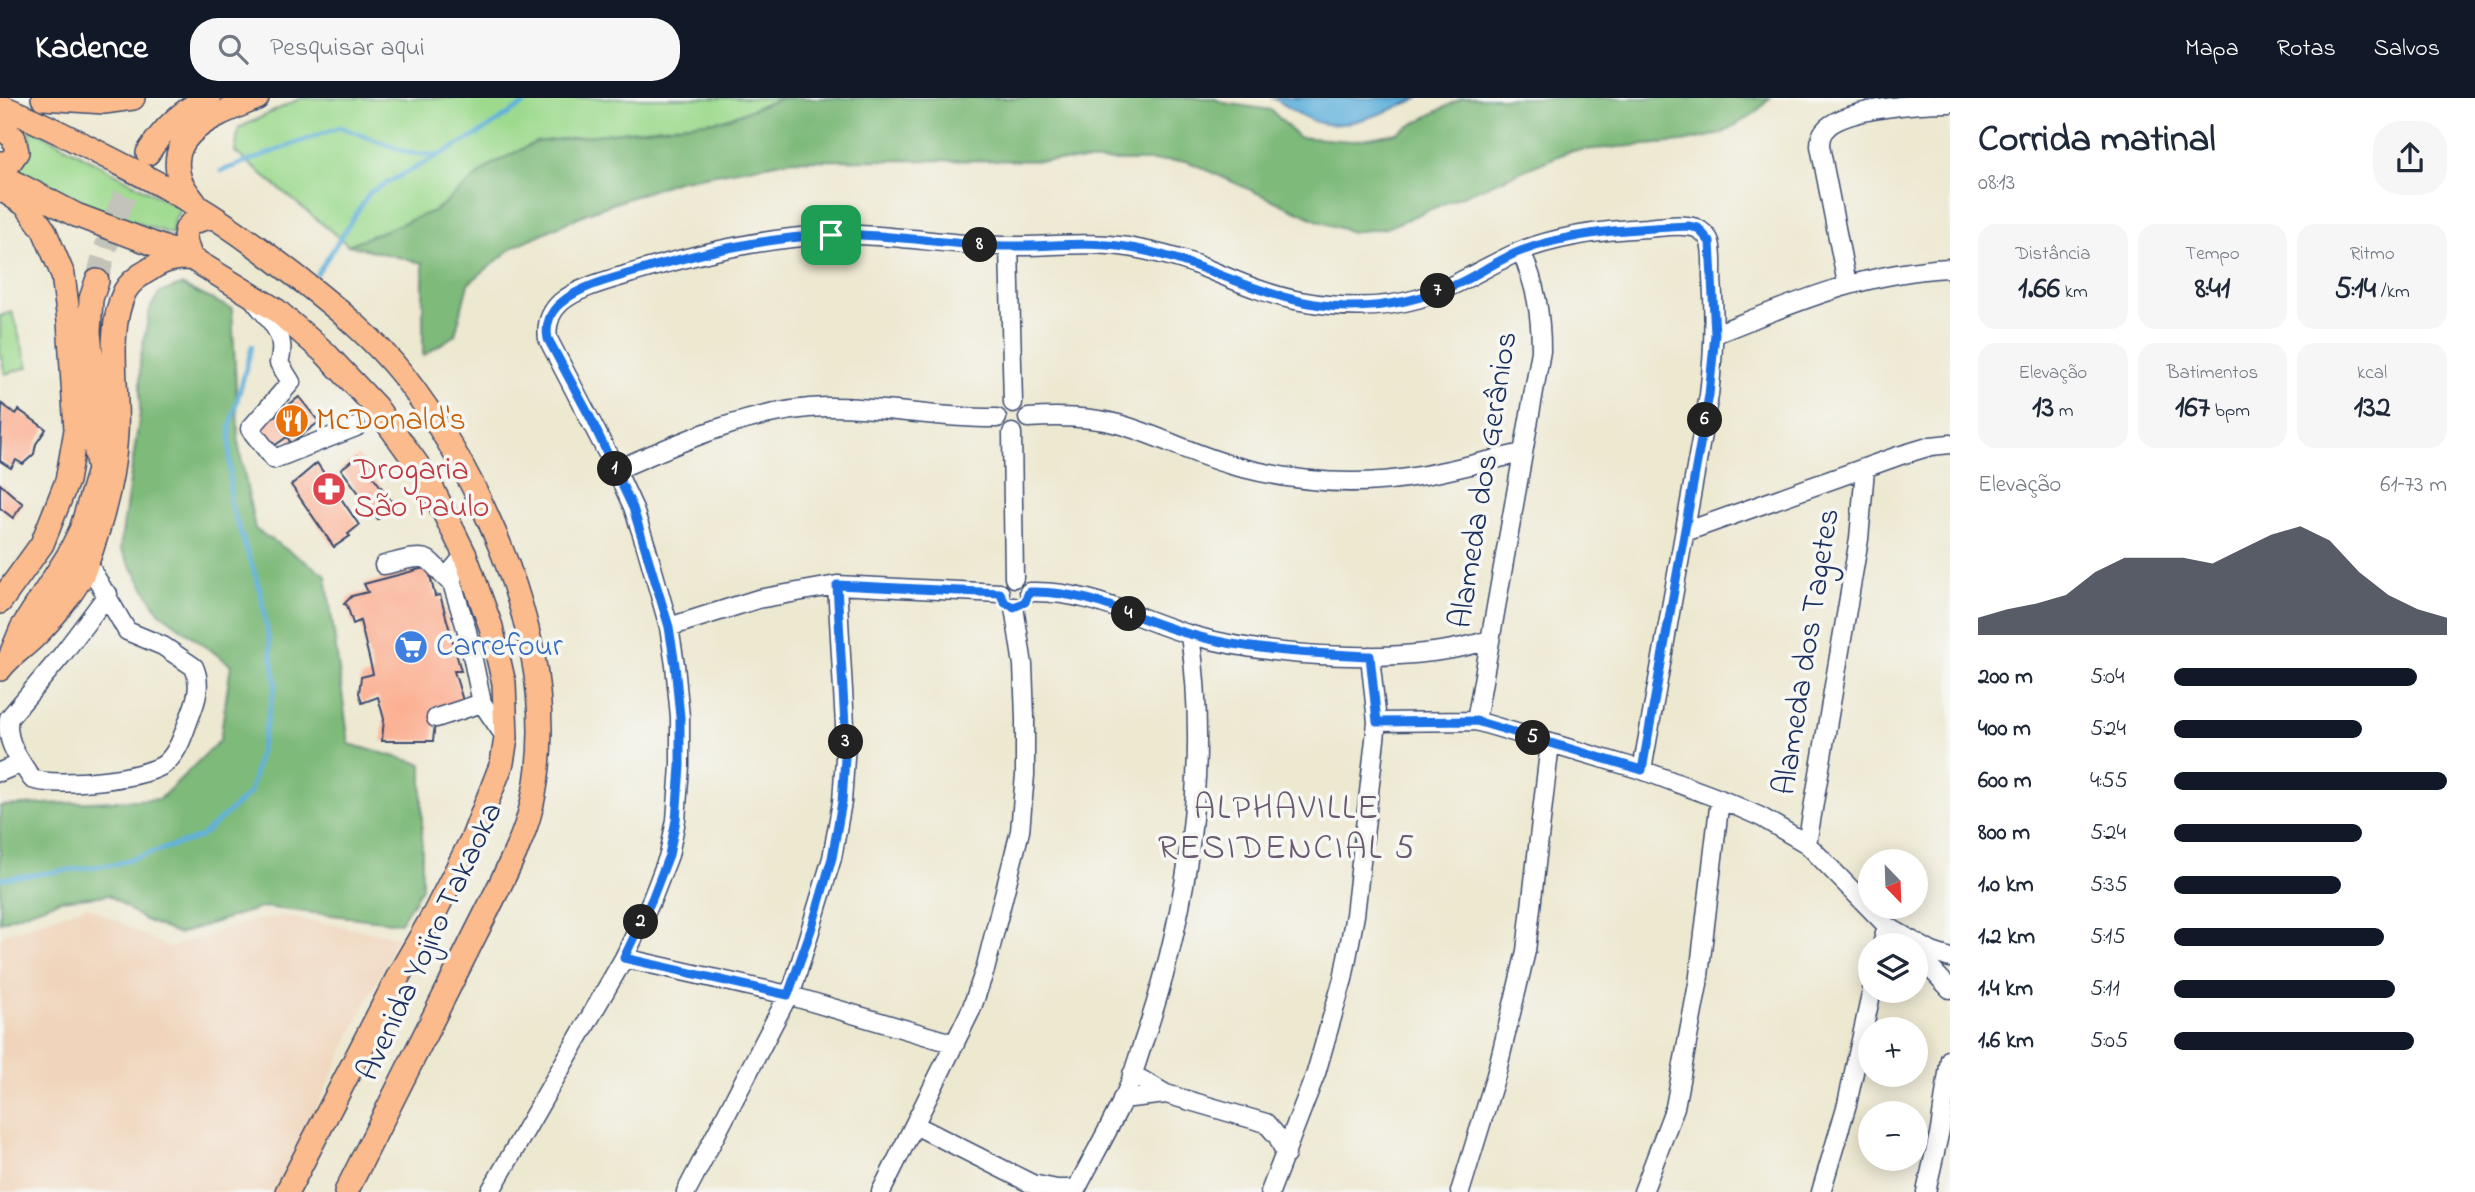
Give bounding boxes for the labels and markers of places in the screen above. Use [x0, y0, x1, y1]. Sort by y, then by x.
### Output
pin [801, 205, 861, 265]
pin: 8 [962, 228, 998, 262]
pin: 7 [1420, 274, 1456, 308]
place label: McDonald's [316, 398, 466, 445]
restaurant icon: McDonald's [273, 402, 311, 440]
pin: 6 [1688, 402, 1722, 438]
place label: Drogaria São Paulo [353, 448, 490, 532]
pin: 1 [598, 452, 632, 486]
pharmacy icon: Drogaria São Paulo [310, 470, 348, 508]
pin: 4 [1112, 596, 1146, 632]
place label: Carrefour [436, 624, 563, 671]
supermarket icon: Carrefour [392, 628, 430, 666]
pin: 5 [1516, 720, 1550, 756]
pin: 3 [828, 724, 864, 760]
pin: 2 [624, 904, 658, 940]

